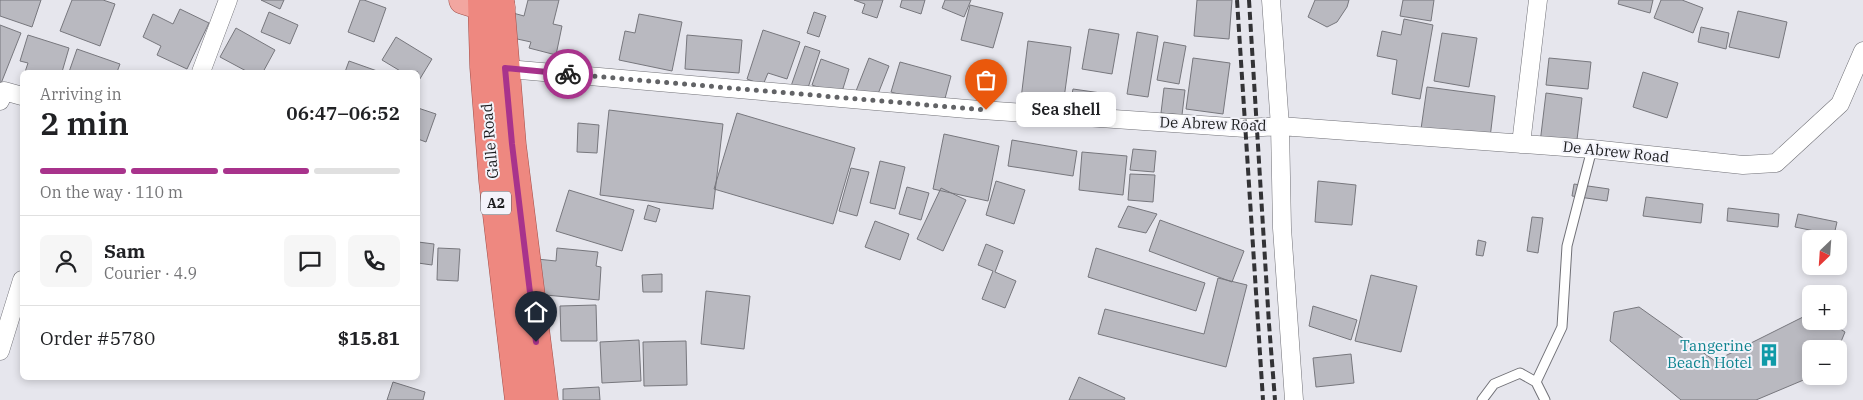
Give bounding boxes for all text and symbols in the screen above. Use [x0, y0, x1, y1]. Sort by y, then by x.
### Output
courier [543, 49, 593, 99]
pin [965, 59, 1007, 110]
icon: bike [554, 60, 582, 88]
icon: bag [972, 66, 1000, 94]
text: Arriving in [40, 84, 122, 104]
callout: Sea shell [1016, 92, 1116, 128]
text: Sea shell [1032, 99, 1100, 119]
text: 06:47–06:52 [286, 101, 400, 125]
text: 2 min [40, 102, 129, 144]
street label: Galle Road [477, 103, 502, 179]
street label: De Abrew Road [1159, 112, 1267, 135]
street label: De Abrew Road [1562, 136, 1670, 167]
text: On the way · 110 m [40, 182, 183, 202]
road number: A2 [481, 192, 511, 214]
north arrow [1802, 230, 1848, 275]
map controls [1802, 230, 1847, 385]
button: person [40, 235, 92, 287]
button: chat [284, 235, 336, 287]
button: phone [348, 235, 400, 287]
text: Sam [104, 239, 145, 263]
text: Courier · 4.9 [104, 263, 197, 283]
button: + [1802, 285, 1847, 330]
pin [515, 291, 557, 342]
icon: home [522, 298, 550, 326]
text: Order #5780 [40, 326, 155, 350]
text: $15.81 [338, 326, 400, 350]
place label: Tangerine Beach Hotel [1667, 336, 1752, 372]
button: − [1802, 340, 1847, 385]
building icon: Tangerine Beach Hotel [1756, 342, 1782, 368]

